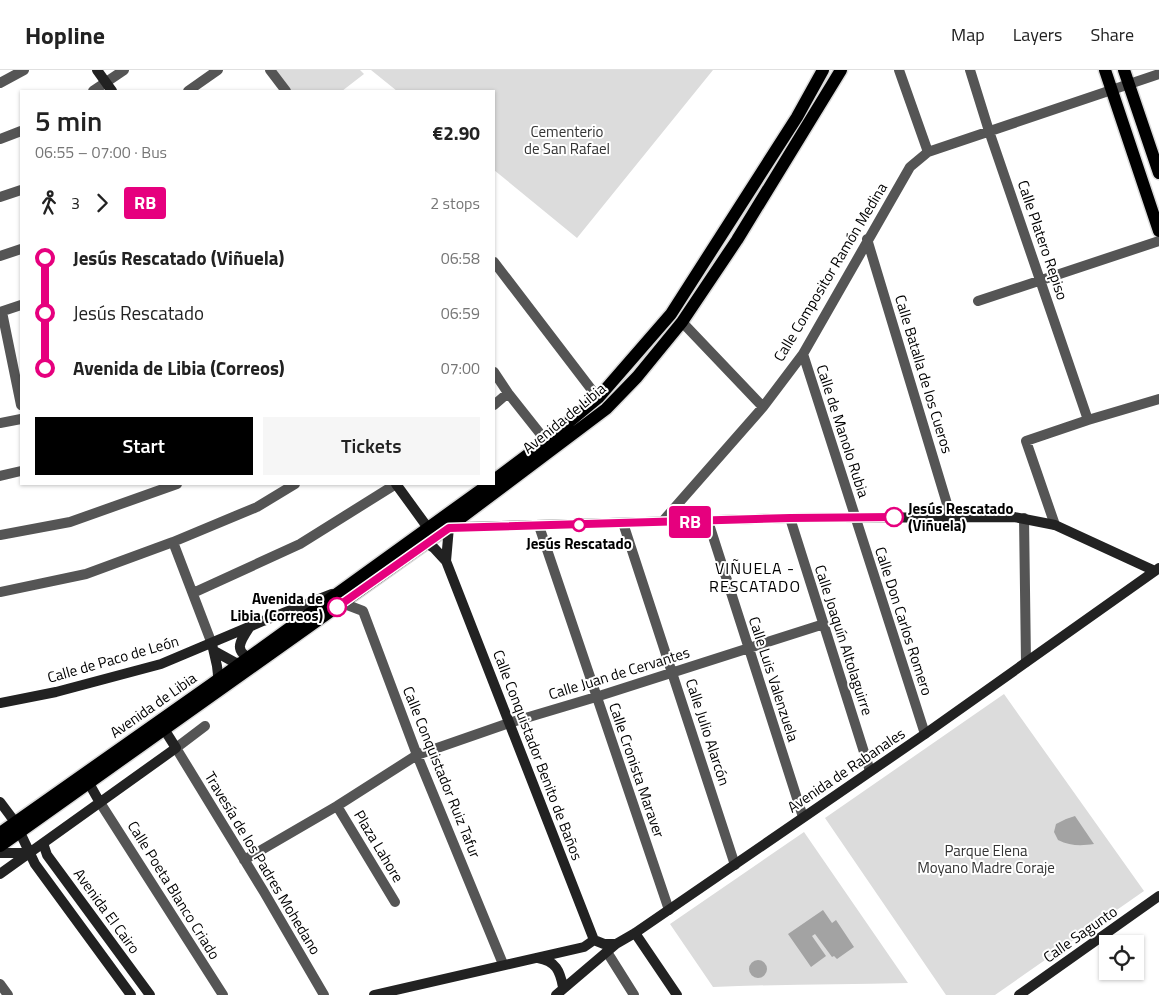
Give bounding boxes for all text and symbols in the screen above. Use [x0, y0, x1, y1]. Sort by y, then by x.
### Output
text: Hopline [25, 17, 105, 53]
text: Map [951, 21, 985, 48]
text: Layers [1013, 21, 1062, 48]
text: Share [1090, 21, 1134, 48]
text: 5 min [35, 99, 102, 142]
text: €2.90 [433, 118, 480, 147]
park label: Cementerio de San Rafael [524, 120, 610, 160]
text: 06:55 – 07:00 · Bus [35, 140, 167, 164]
street label: Calle Platero Repiso [1012, 177, 1074, 303]
street label: Calle Compositor Ramón Medina [767, 178, 893, 366]
icon: walk [35, 189, 63, 217]
icon: forward [88, 189, 116, 217]
text: RB [134, 189, 156, 216]
text: 3 [71, 191, 80, 215]
text: 2 stops [430, 191, 480, 215]
text: Jesús Rescatado (Viñuela) [73, 243, 284, 272]
text: 06:58 [441, 246, 480, 270]
street label: Calle Batalla de los Cueros [889, 292, 959, 456]
text: Jesús Rescatado [73, 298, 204, 327]
text: 06:59 [441, 301, 480, 325]
text: Avenida de Libia (Correos) [73, 353, 285, 382]
text: 07:00 [441, 356, 480, 380]
street label: Calle de Manolo Rubia [811, 361, 876, 501]
street label: Avenida de Libia [517, 377, 611, 459]
button: Start [35, 417, 253, 475]
button: Tickets [263, 417, 480, 475]
place label: Jesús Rescatado (Viñuela) [908, 497, 1013, 537]
line badge: RB [668, 506, 712, 538]
marker: Jesús Rescatado (Viñuela) [884, 507, 904, 527]
text: RB [679, 508, 701, 535]
marker: Jesús Rescatado [572, 518, 586, 532]
place label: Jesús Rescatado [526, 532, 632, 555]
street label: Calle Don Carlos Romero [869, 544, 939, 698]
district label: VIÑUELA - RESCATADO [709, 556, 801, 598]
street label: Calle Joaquín Altolaguirre [809, 562, 879, 718]
place label: Avenida de Libia (Correos) [230, 587, 323, 627]
marker: Avenida de Libia (Correos) [327, 597, 347, 617]
street label: Calle Luis Valenzuela [743, 613, 805, 745]
street label: Calle de Paco de León [45, 629, 181, 689]
street label: Calle Juan de Cervantes [546, 641, 693, 705]
street label: Calle Conquistador Benito de Baños [487, 646, 589, 864]
street label: Avenida de Libia [105, 666, 202, 743]
street label: Calle Julio Alarcón [680, 676, 736, 788]
street label: Calle Conquistador Ruiz Tafur [397, 683, 487, 861]
street label: Calle Cronista Maraver [603, 699, 671, 841]
street label: Avenida de Rabanales [782, 722, 910, 818]
street label: Travesía de los Padres Mohedano [199, 767, 327, 959]
street label: Plaza Lahore [348, 805, 410, 887]
street label: Calle Poeta Blanco Criado [122, 816, 226, 964]
park label: Parque Elena Moyano Madre Coraje [917, 839, 1055, 879]
street label: Avenida El Cairo [68, 864, 146, 958]
street label: Calle Sagunto [1038, 900, 1122, 968]
map controls [1099, 935, 1144, 980]
button: locate [1099, 935, 1144, 980]

